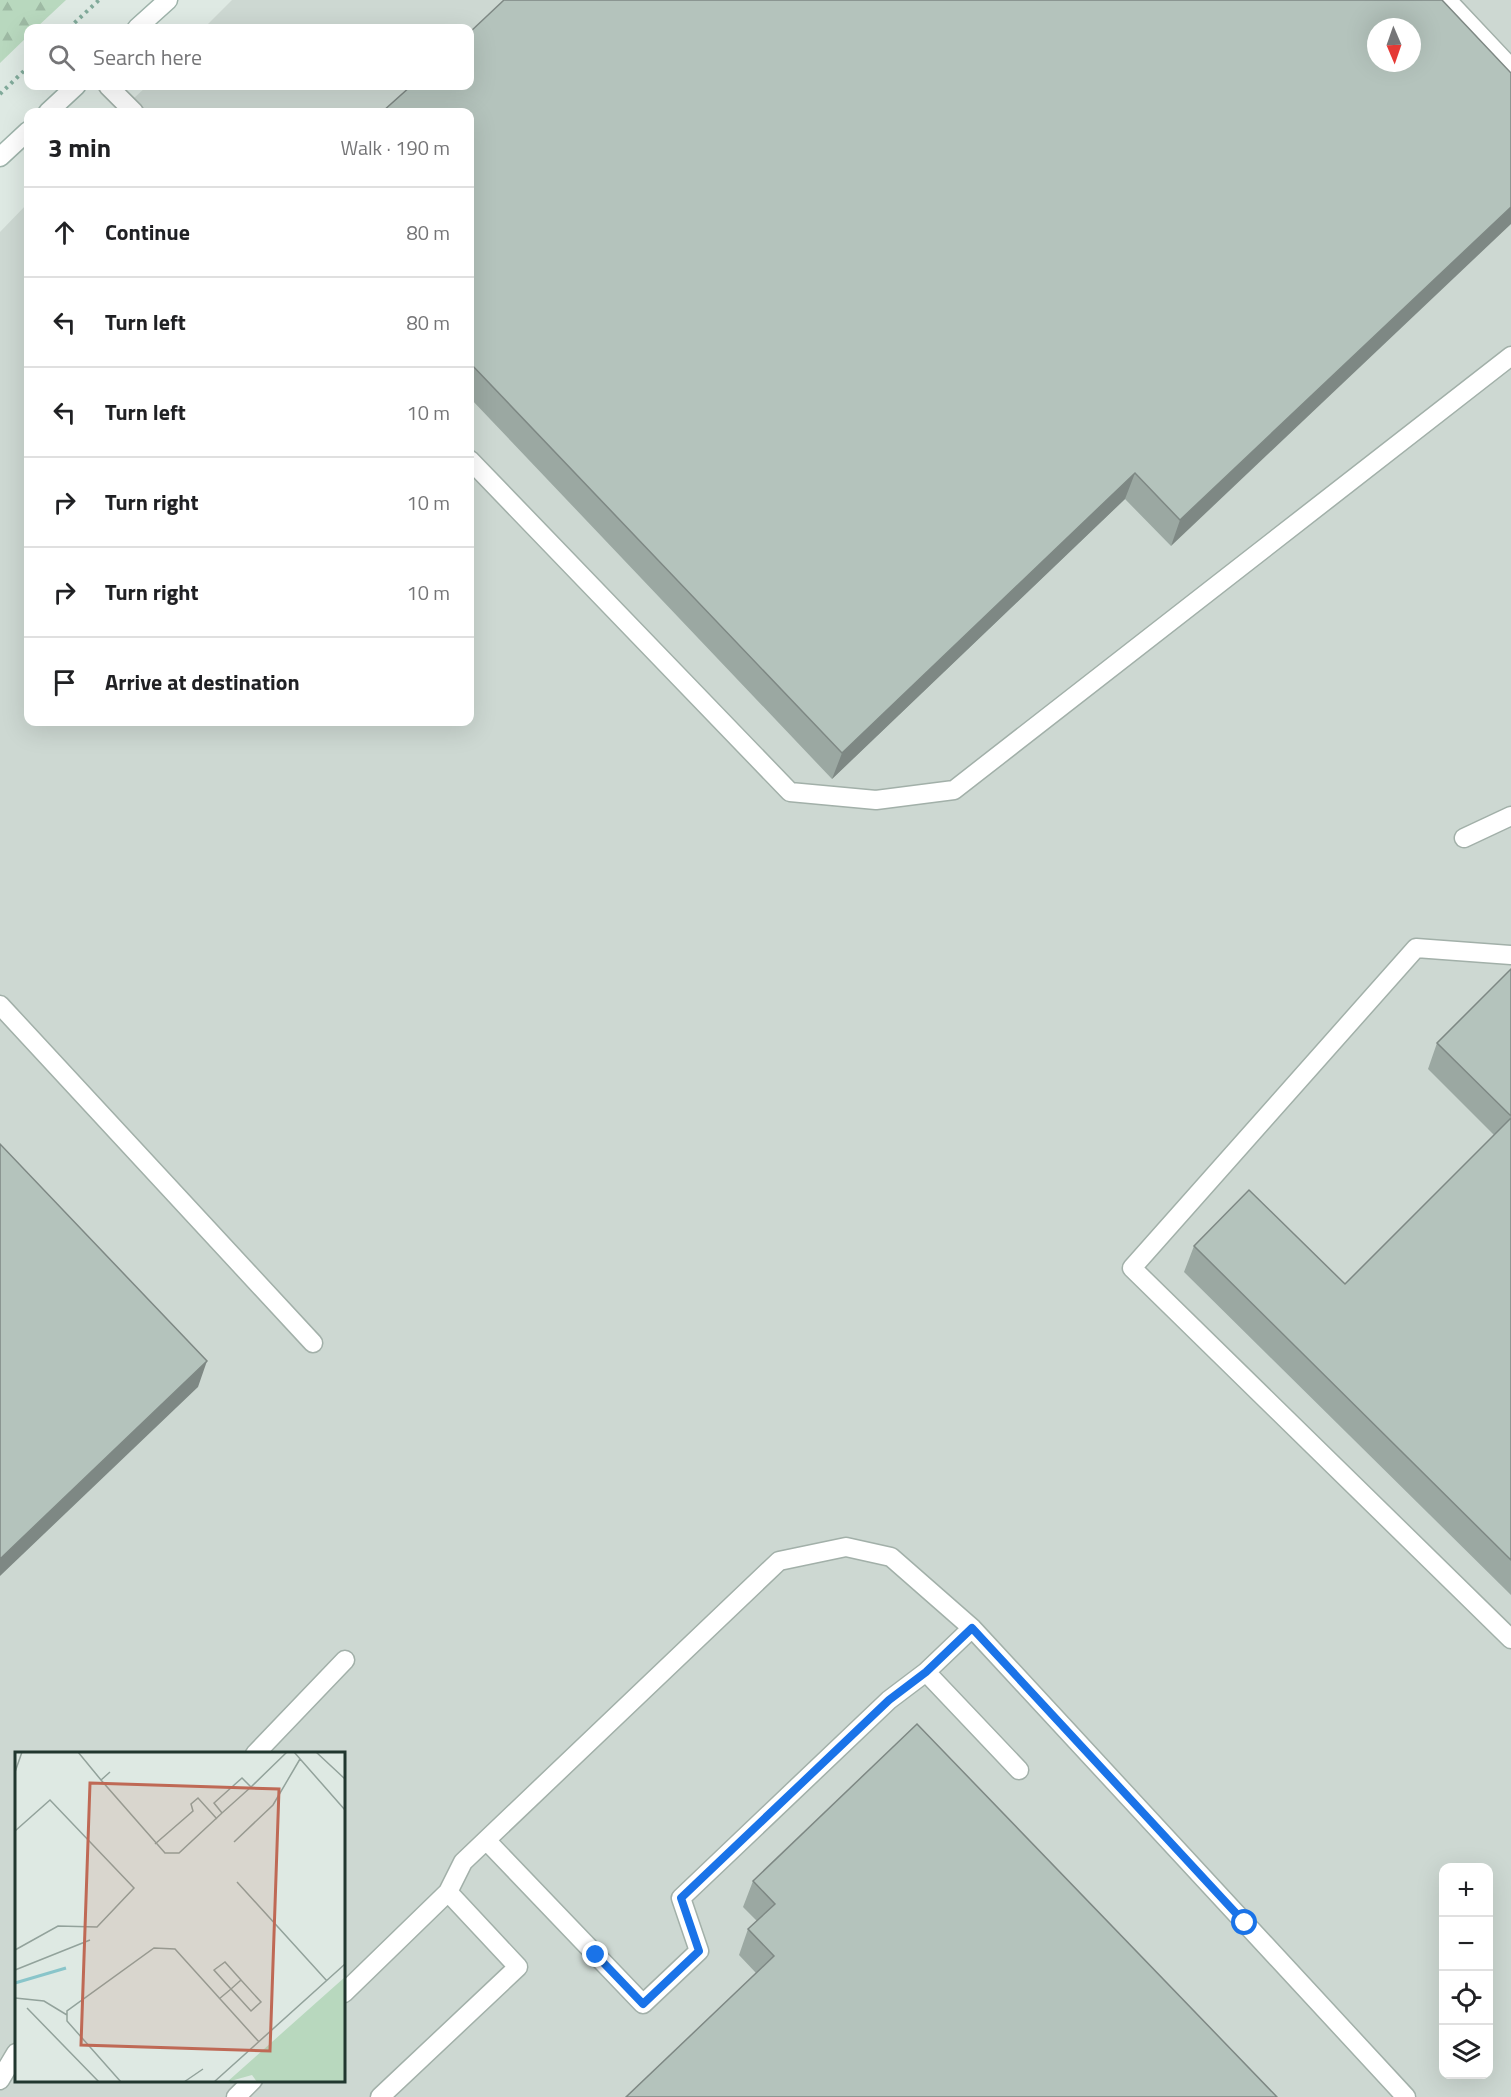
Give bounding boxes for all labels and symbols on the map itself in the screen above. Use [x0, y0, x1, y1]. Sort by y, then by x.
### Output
north arrow [1367, 18, 1421, 72]
inset map [15, 1752, 345, 2082]
route start [1231, 1909, 1257, 1935]
route end [582, 1941, 608, 1967]

